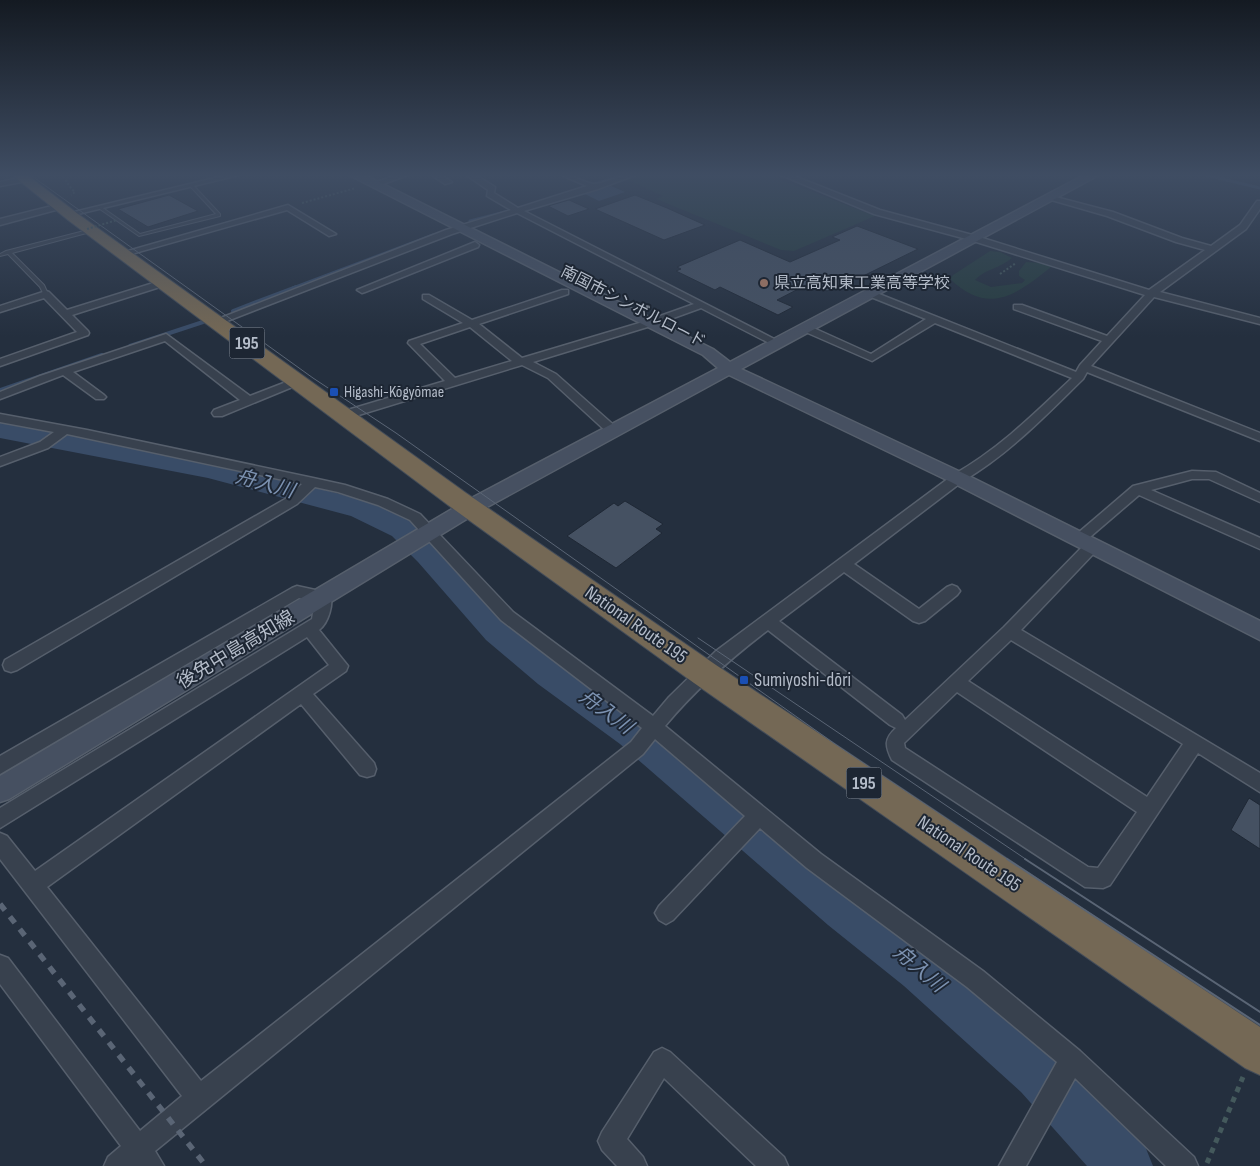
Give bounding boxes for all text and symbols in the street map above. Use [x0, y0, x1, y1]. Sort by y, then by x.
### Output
street label: 南国市シンボルロード [557, 262, 709, 352]
place label: 県立高知東工業高等学校 [774, 274, 950, 293]
marker: 県立高知東工業高等学校 [758, 277, 770, 289]
road number: 195 [230, 328, 264, 358]
place label: Higashi-Kōgyōmae [344, 383, 444, 402]
marker: Higashi-Kōgyōmae [328, 386, 340, 398]
water label: 舟入川 [233, 465, 299, 504]
street label: National Route 195 [580, 581, 692, 669]
street label: 後免中島高知線 [173, 606, 299, 694]
place label: Sumiyoshi-dōri [754, 669, 851, 692]
marker: Sumiyoshi-dōri [738, 674, 750, 686]
water label: 舟入川 [575, 685, 639, 741]
road number: 195 [846, 768, 882, 798]
street label: National Route 195 [913, 811, 1025, 897]
water label: 舟入川 [888, 941, 951, 999]

